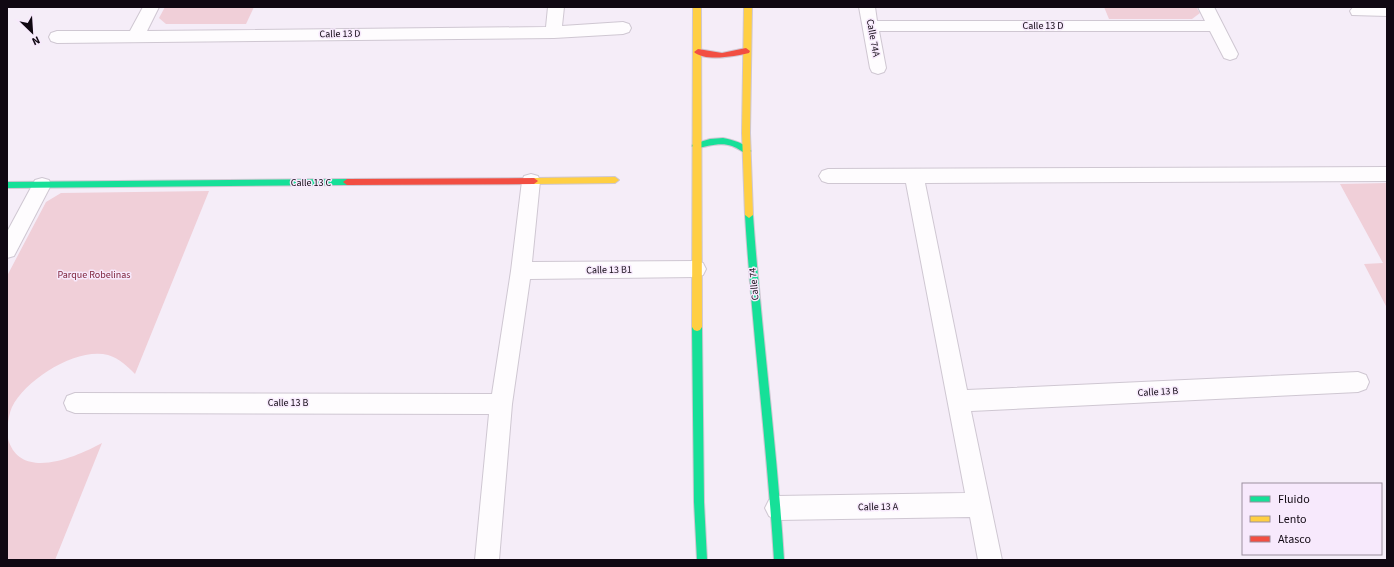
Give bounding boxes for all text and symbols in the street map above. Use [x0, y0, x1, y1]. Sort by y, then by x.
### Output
north arrow [12, 12, 52, 52]
street label: Calle 74A [863, 18, 883, 59]
street label: Calle 13 D [1023, 19, 1063, 33]
street label: Calle 13 D [319, 27, 361, 41]
text: N [30, 32, 43, 49]
street label: Calle 13 C [291, 176, 332, 190]
street label: Calle 13 B1 [586, 263, 632, 277]
street label: Calle 74 [746, 267, 762, 301]
park label: Parque Robelinas [58, 268, 130, 282]
street label: Calle 13 B [1137, 384, 1179, 400]
street label: Calle 13 B [268, 396, 308, 410]
legend [1242, 483, 1382, 555]
text: Fluido [1278, 491, 1310, 508]
street label: Calle 13 A [858, 500, 899, 514]
text: Lento [1278, 511, 1307, 528]
text: Atasco [1278, 531, 1311, 548]

